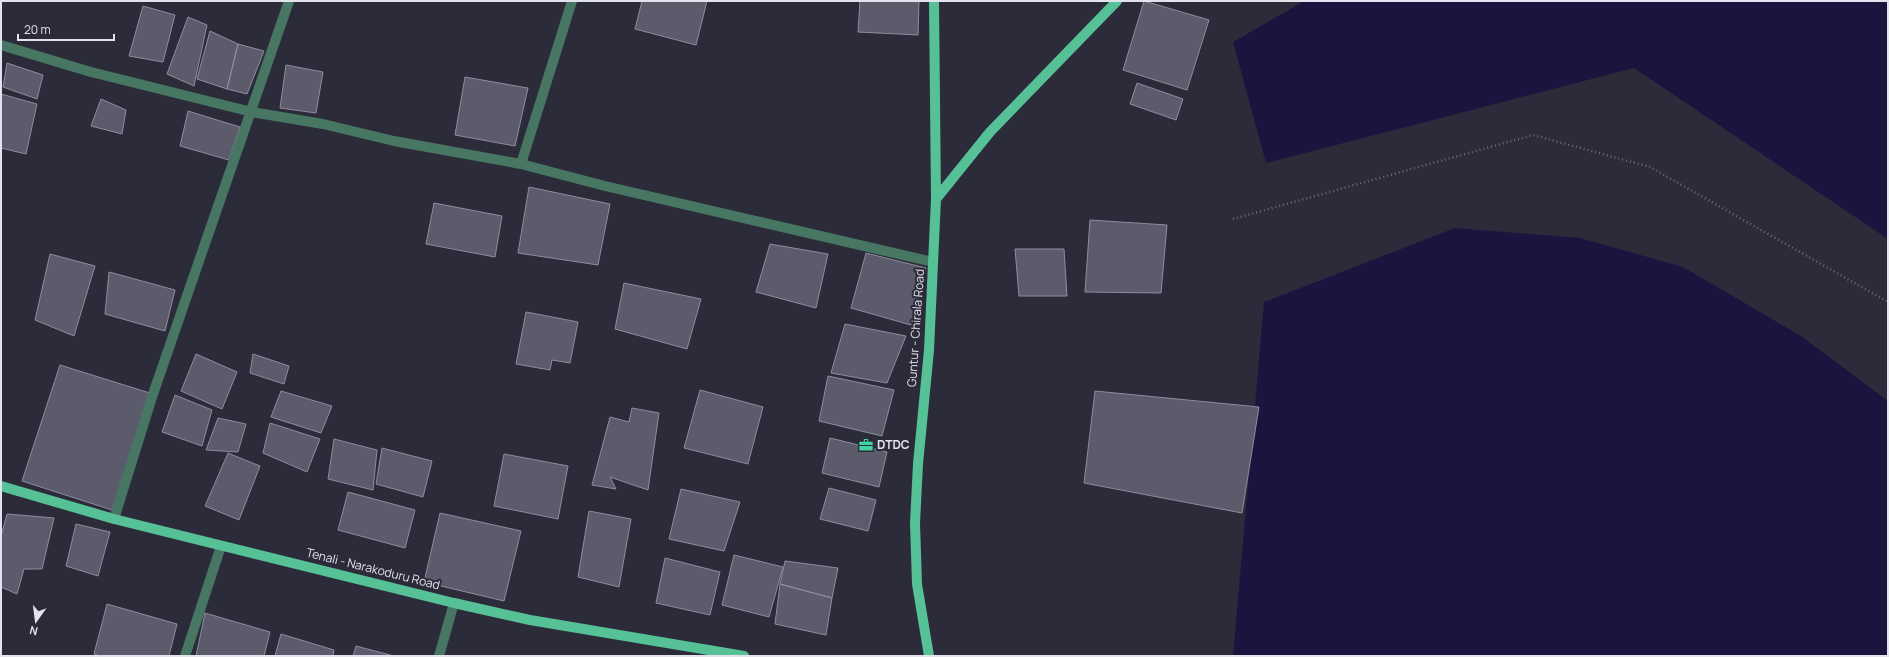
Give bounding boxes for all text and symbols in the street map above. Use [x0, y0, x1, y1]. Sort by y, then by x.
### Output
scale bar [18, 16, 114, 42]
text: 20 m [24, 21, 51, 38]
street label: Guntur - Chirala Road [903, 268, 928, 388]
place label: DTDC [877, 436, 910, 453]
office icon: DTDC [858, 437, 874, 453]
street label: Tenali - Narakoduru Road [304, 544, 442, 593]
north arrow [16, 601, 56, 641]
text: N [28, 623, 39, 639]

